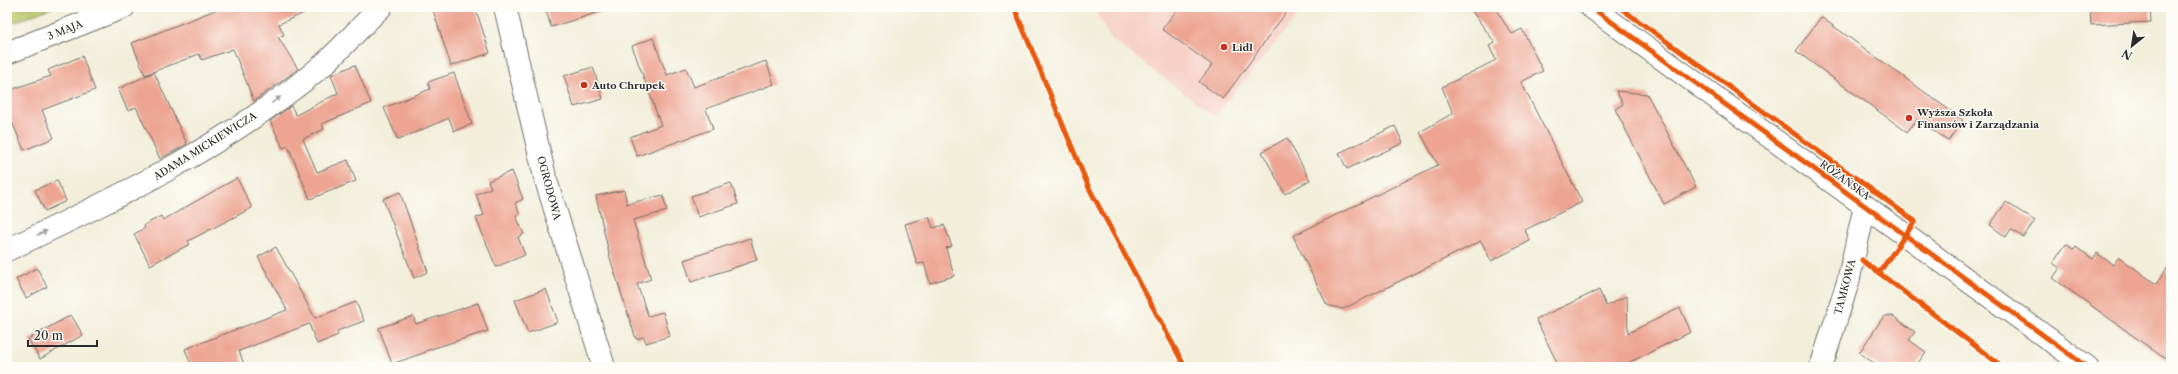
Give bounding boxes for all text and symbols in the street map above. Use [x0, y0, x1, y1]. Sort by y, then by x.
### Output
street label: 3 MAJA [46, 17, 85, 43]
north arrow [2112, 26, 2152, 66]
place label: Lidl [1232, 41, 1253, 54]
marker: Lidl [1219, 42, 1229, 52]
text: N [2119, 46, 2135, 63]
place label: Auto Chrupek [591, 79, 665, 92]
marker: Auto Chrupek [579, 80, 589, 90]
one-way arrow [271, 96, 282, 104]
place label: Wyższa Szkoła Finansów i Zarządzania [1916, 106, 2039, 131]
street label: ADAMA MICKIEWICZA [150, 109, 259, 184]
marker: Wyższa Szkoła Finansów i Zarządzania [1904, 113, 1914, 123]
street label: OGRODOWA [534, 155, 564, 222]
street label: RÓŻAŃSKA [1817, 157, 1873, 203]
one-way arrow [37, 230, 48, 236]
street label: TAMKOWA [1831, 257, 1859, 316]
scale bar [28, 322, 97, 348]
text: 20 m [34, 328, 63, 343]

